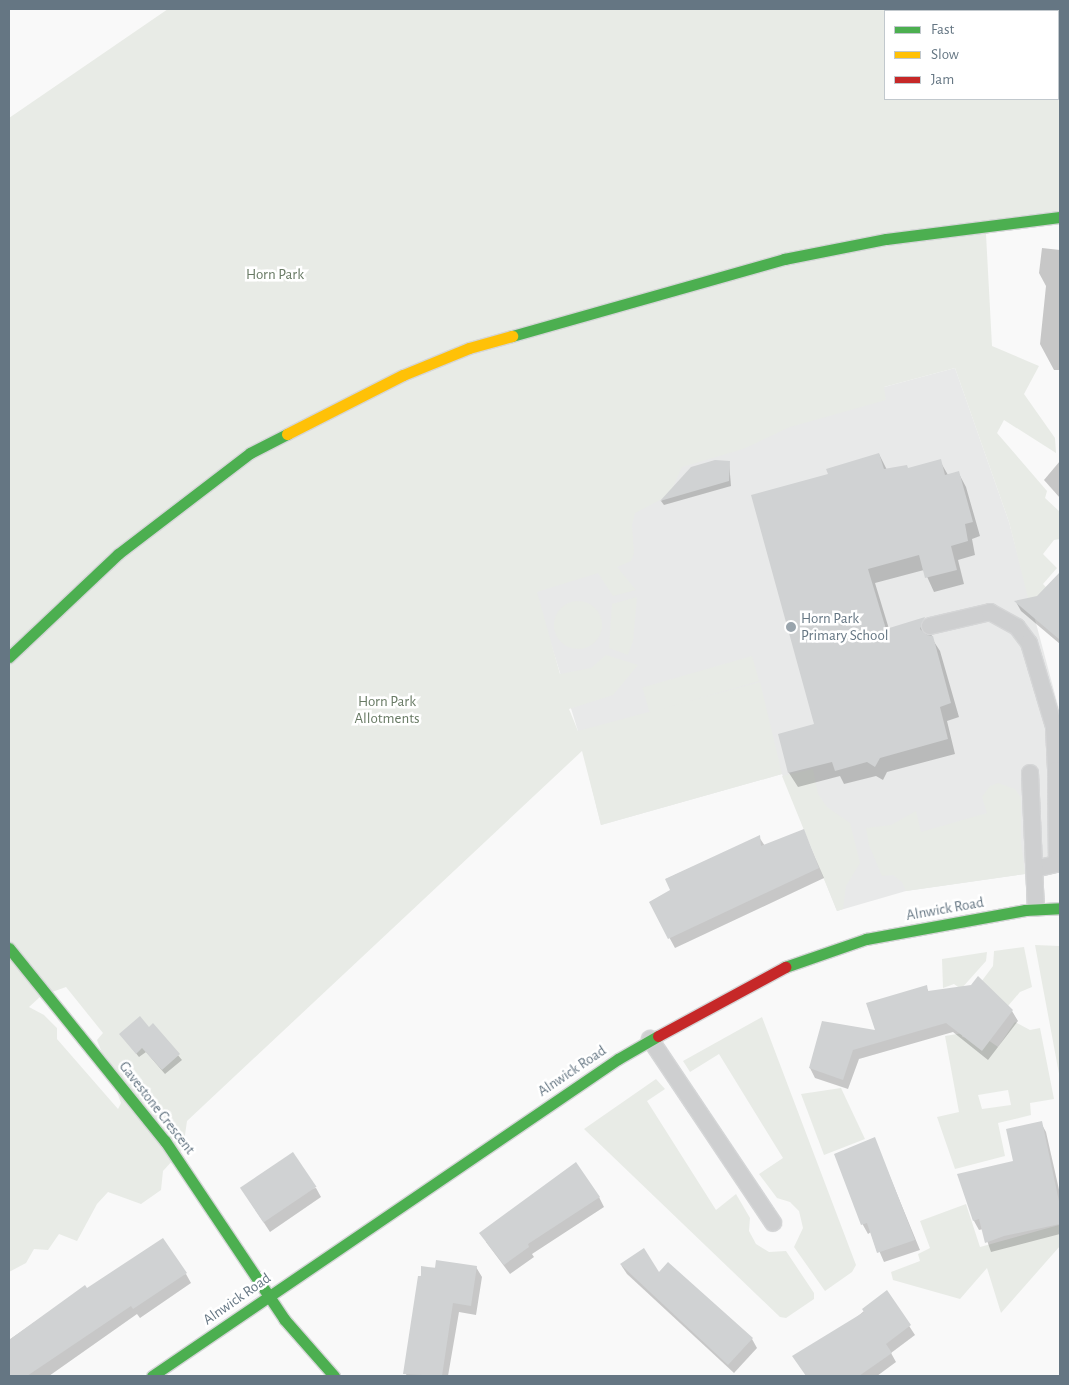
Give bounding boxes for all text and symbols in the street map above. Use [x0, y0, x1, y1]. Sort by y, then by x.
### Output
legend [884, 10, 1059, 100]
text: Fast [931, 22, 954, 37]
text: Slow [931, 47, 959, 62]
text: Jam [931, 72, 954, 87]
park label: Horn Park [246, 266, 304, 284]
place label: Horn Park Primary School [801, 609, 889, 644]
marker: Horn Park Primary School [785, 621, 797, 633]
park label: Horn Park Allotments [354, 692, 420, 727]
street label: Alnwick Road [905, 893, 985, 925]
street label: Alnwick Road [534, 1042, 610, 1100]
street label: Gavestone Crescent [115, 1058, 199, 1158]
street label: Alnwick Road [200, 1269, 274, 1329]

